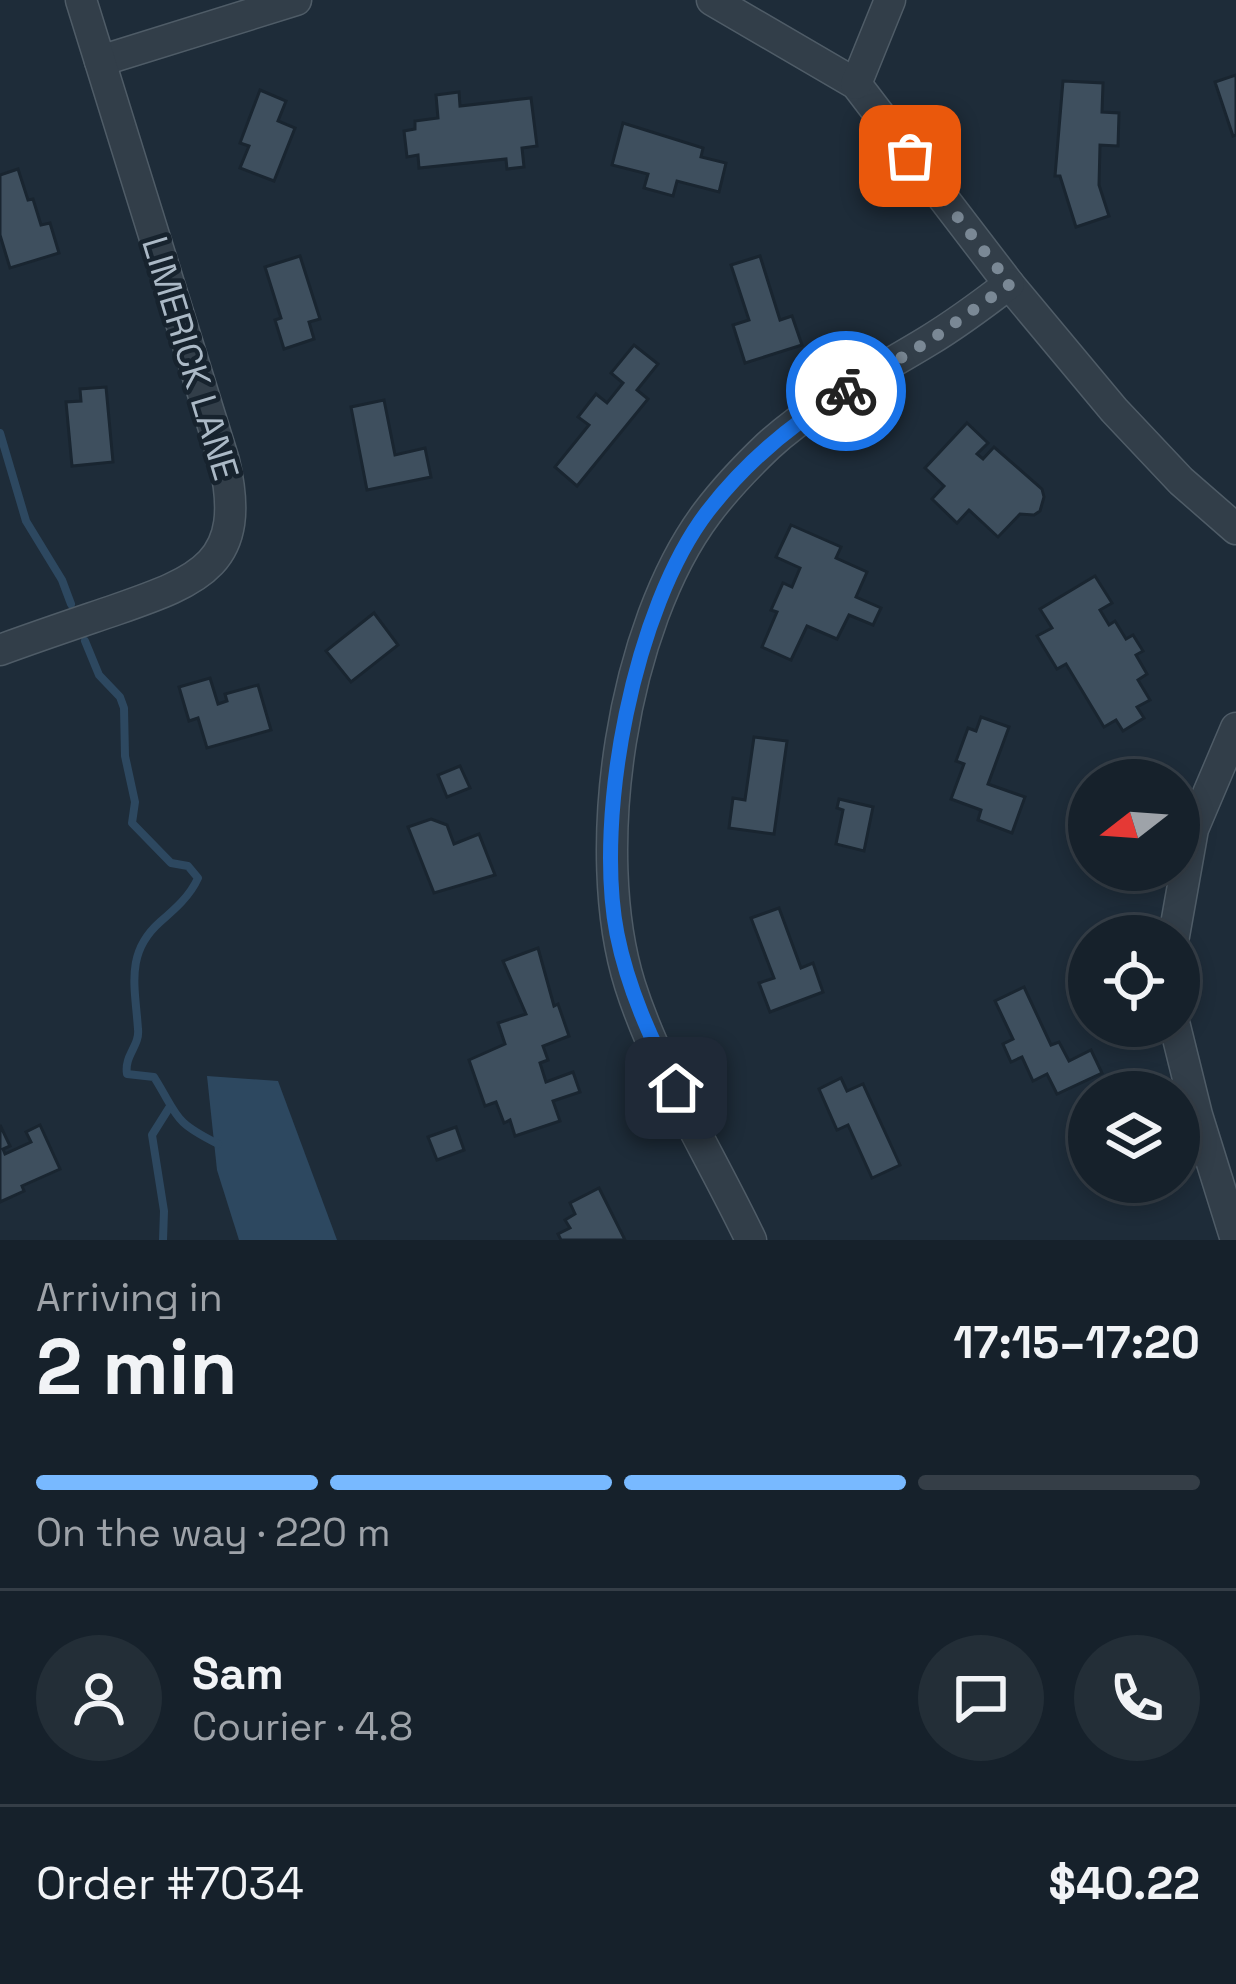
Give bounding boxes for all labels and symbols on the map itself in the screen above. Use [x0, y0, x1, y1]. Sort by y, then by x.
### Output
pin [859, 105, 961, 207]
street label: LIMERICK LANE [131, 231, 249, 486]
courier [786, 331, 906, 451]
north arrow [1068, 759, 1200, 891]
pin [625, 1037, 727, 1139]

